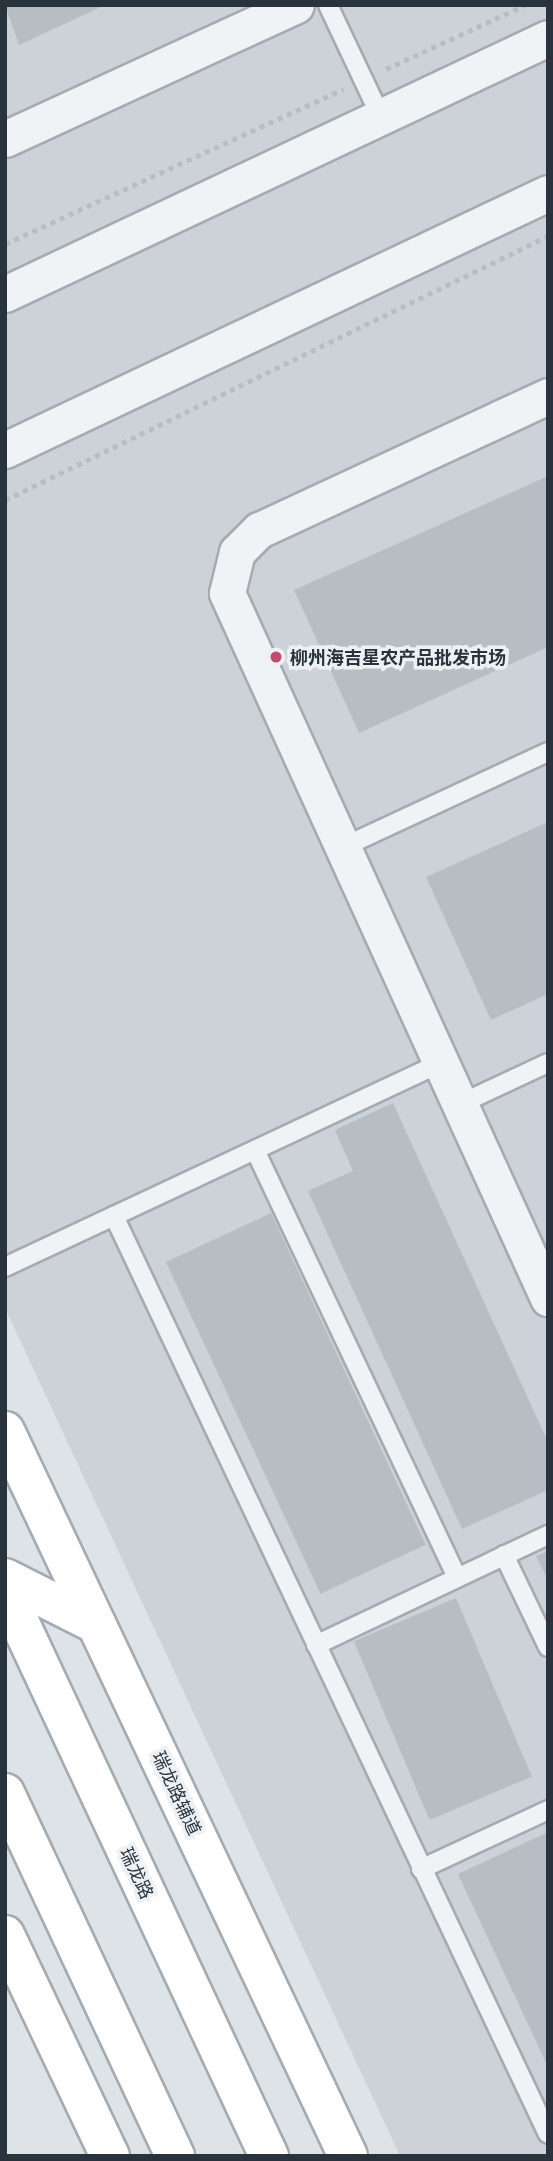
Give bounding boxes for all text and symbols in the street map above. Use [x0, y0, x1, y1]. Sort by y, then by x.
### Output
place label: 柳州海吉星农产品批发市场 [290, 646, 506, 668]
marker: 柳州海吉星农产品批发市场 [268, 649, 284, 665]
street label: 瑞龙路辅道 [148, 1748, 206, 1838]
street label: 瑞龙路 [116, 1844, 158, 1902]

